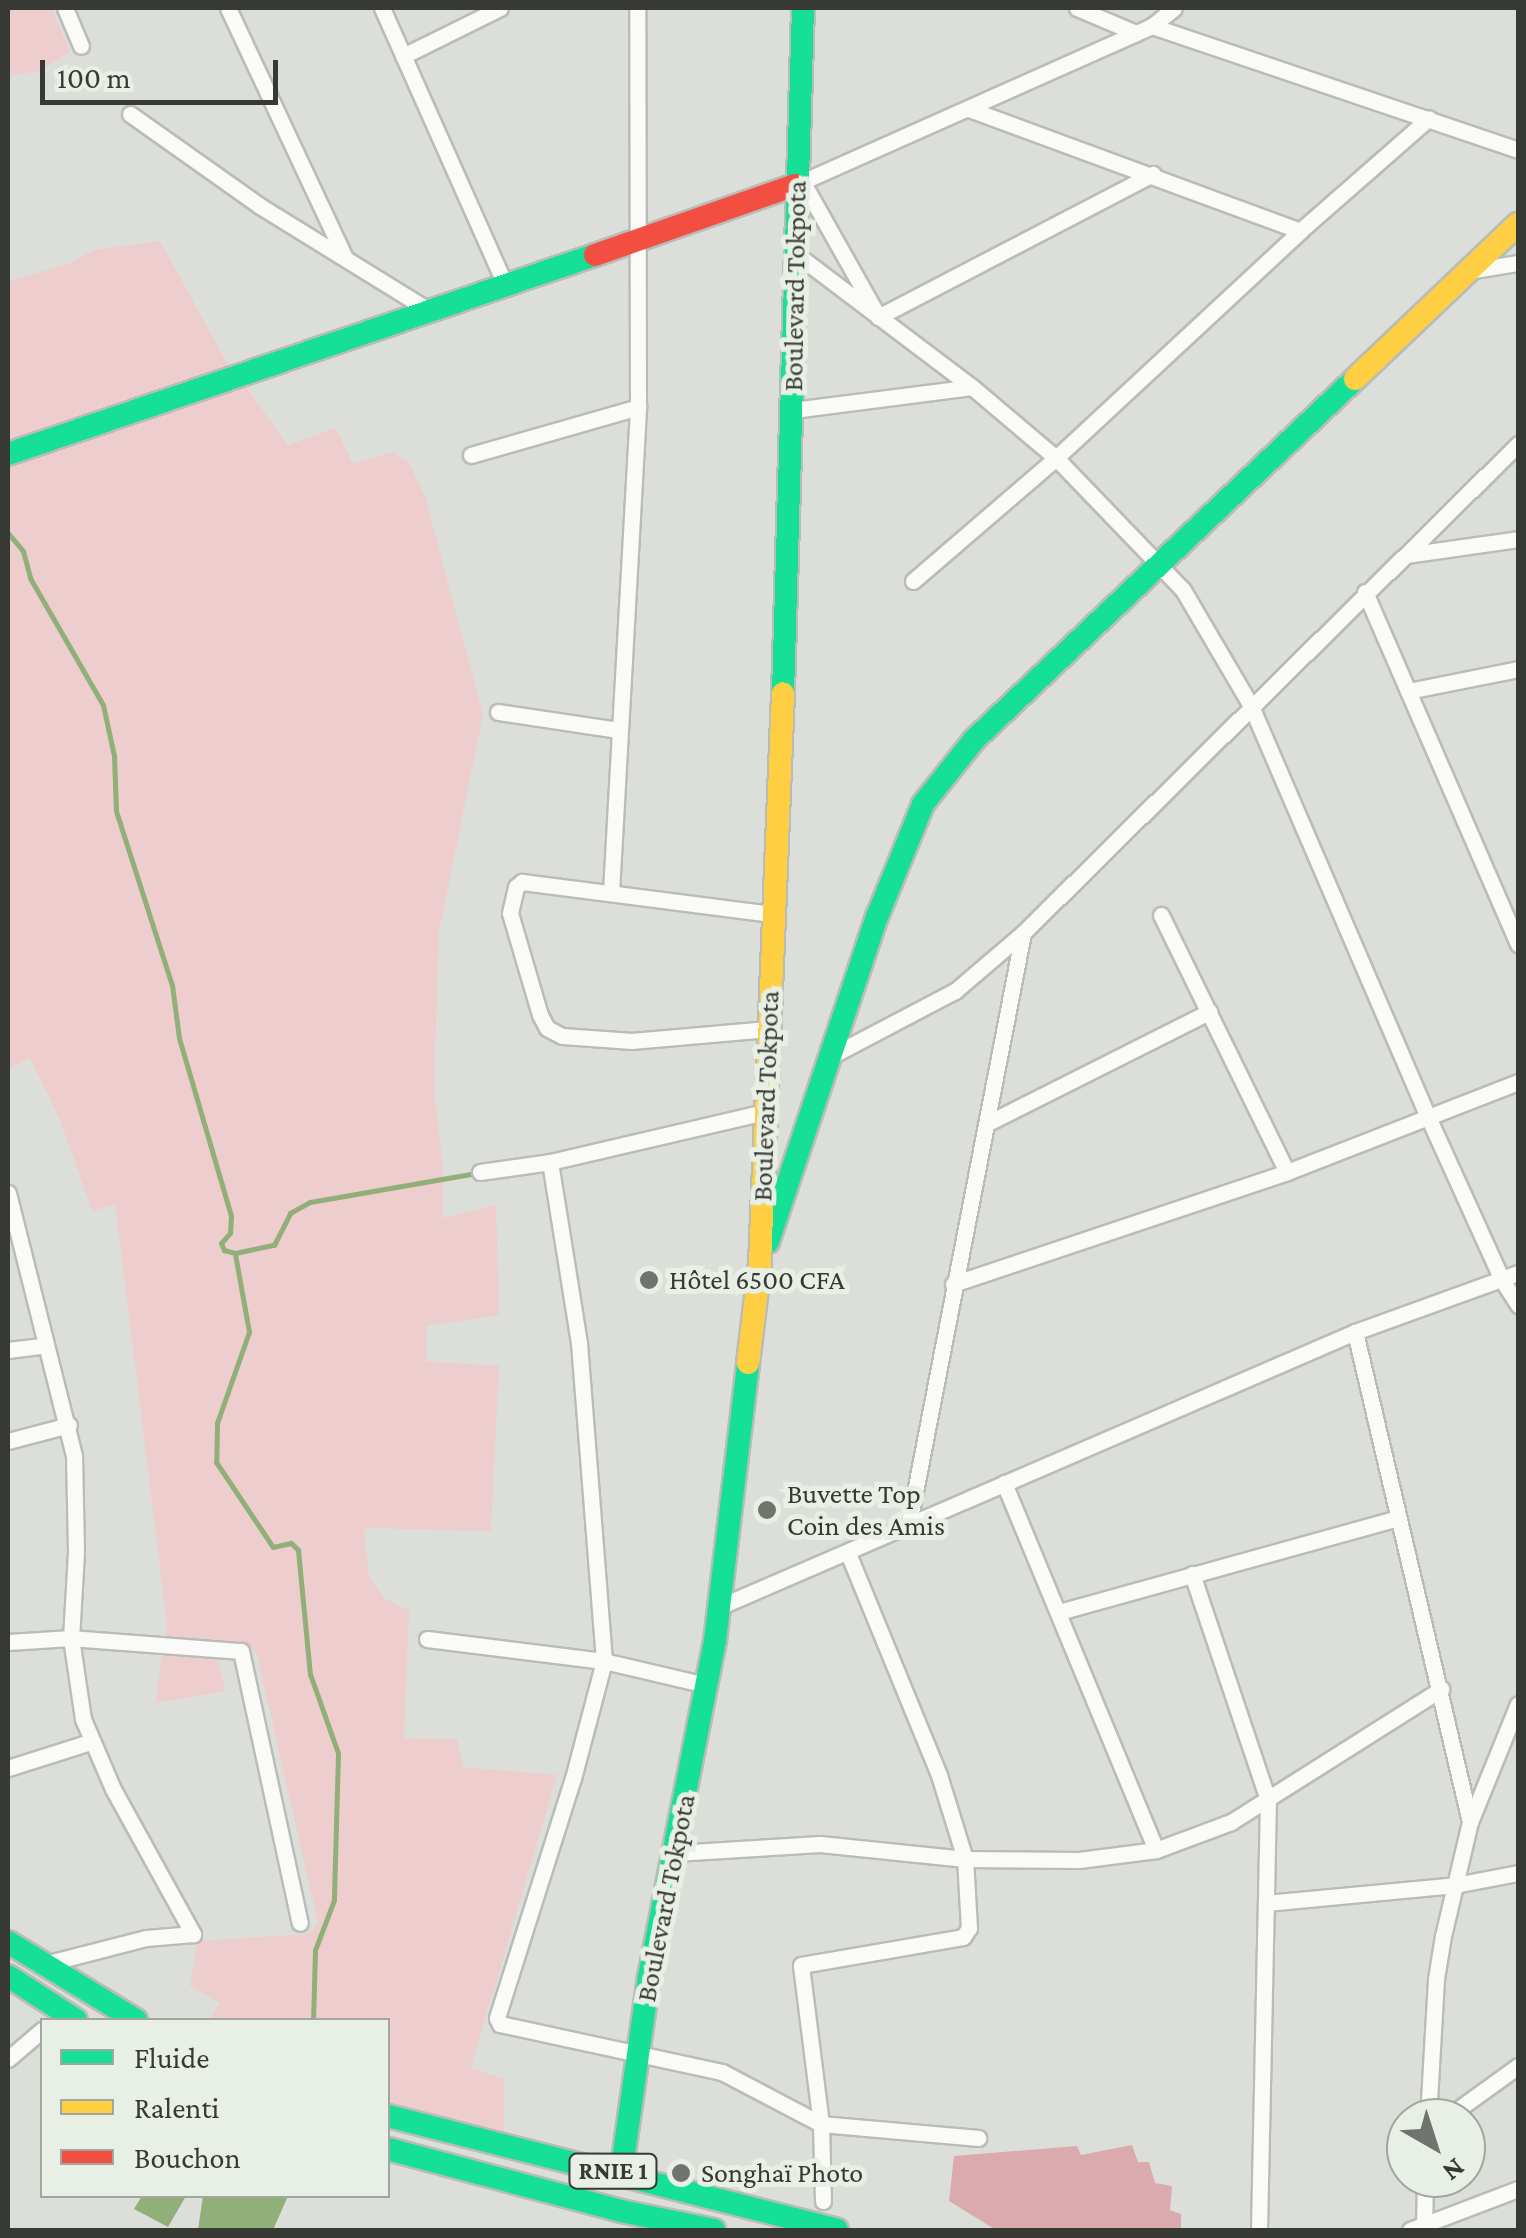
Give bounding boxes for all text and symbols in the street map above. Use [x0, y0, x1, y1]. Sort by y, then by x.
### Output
scale bar [45, 40, 282, 102]
text: 100 m [57, 61, 131, 94]
street label: Boulevard Tokpota [776, 180, 814, 392]
street label: Boulevard Tokpota [746, 990, 786, 1202]
place label: Hôtel 6500 CFA [669, 1263, 845, 1297]
marker: Hôtel 6500 CFA [638, 1269, 660, 1291]
place label: Buvette Top Coin des Amis [787, 1477, 945, 1543]
marker: Buvette Top Coin des Amis [756, 1499, 778, 1521]
street label: Boulevard Tokpota [629, 1791, 703, 2005]
legend [40, 2018, 390, 2198]
text: Fluide [134, 2041, 209, 2074]
text: Ralenti [134, 2091, 219, 2124]
north arrow [1386, 2098, 1486, 2198]
text: Bouchon [134, 2141, 241, 2174]
road number: RNIE 1 [568, 2151, 658, 2191]
text: N [1437, 2152, 1471, 2188]
place label: Songhaï Photo [701, 2156, 863, 2190]
marker: Songhaï Photo [670, 2162, 692, 2184]

